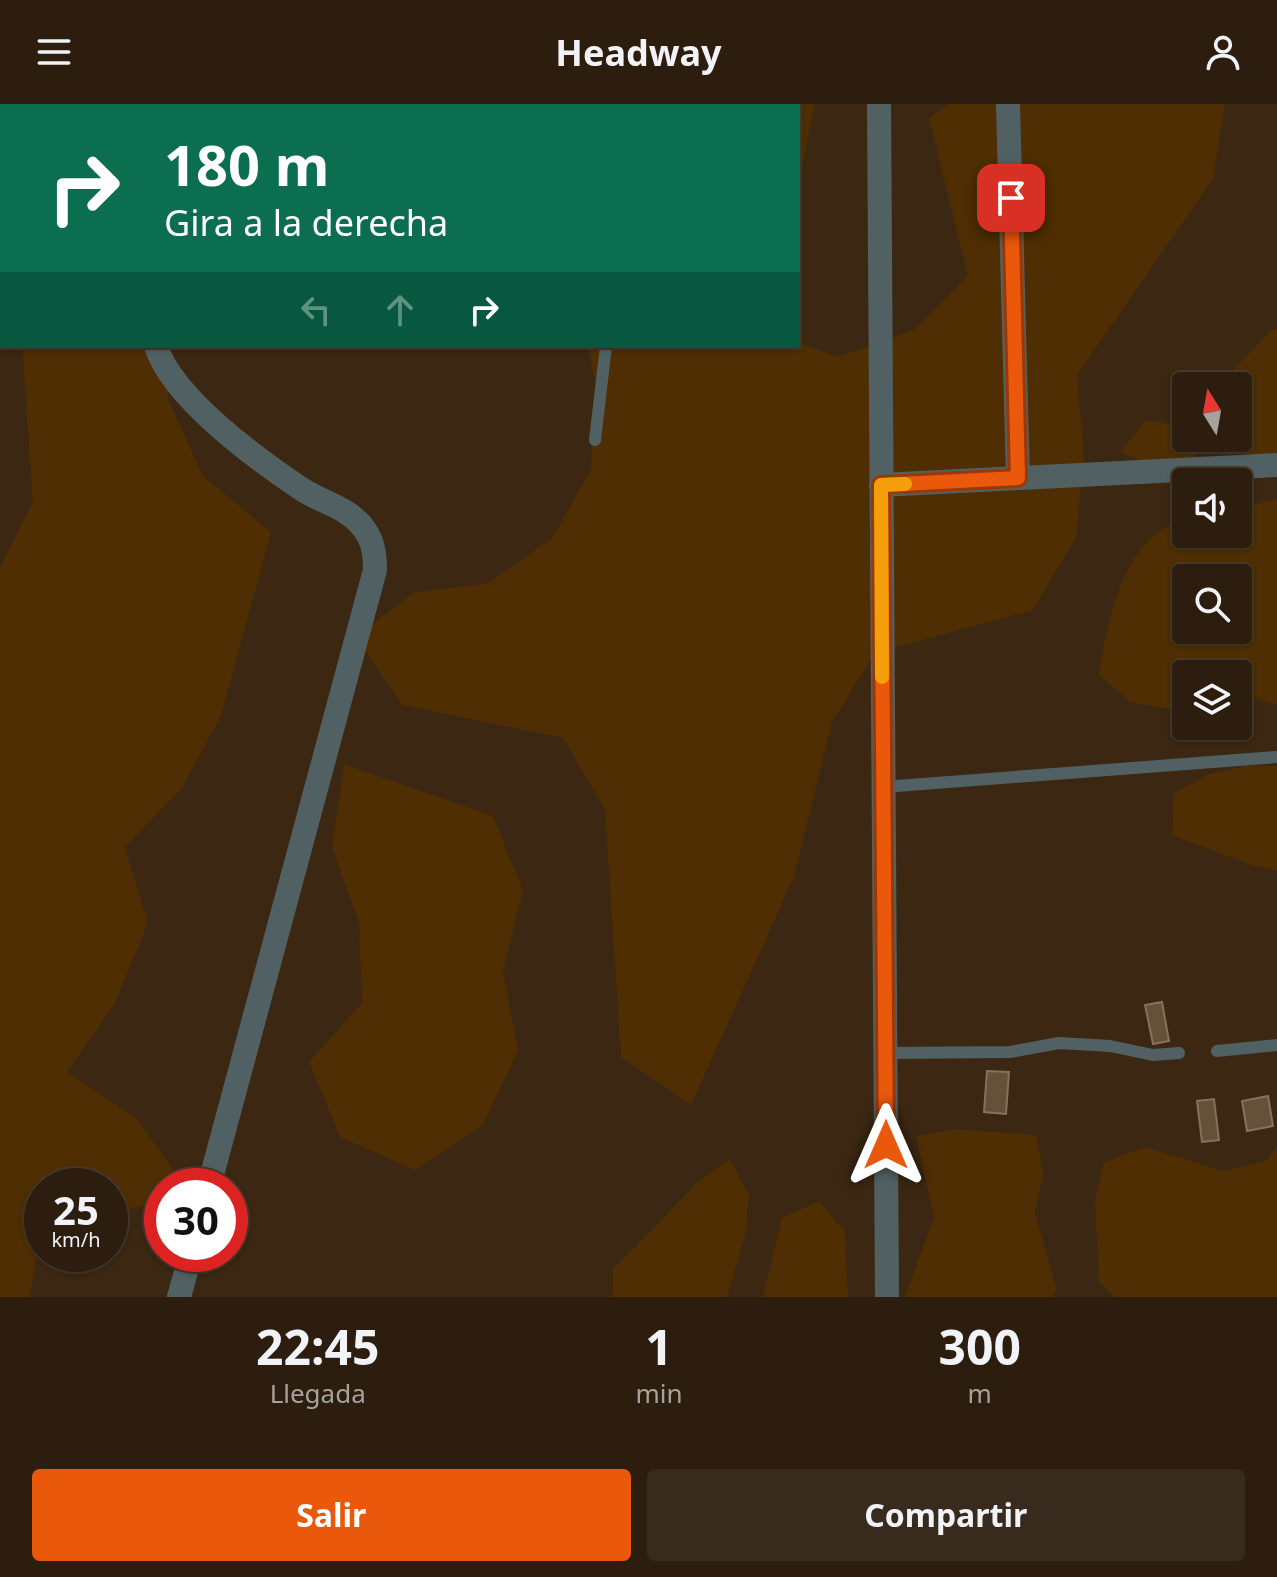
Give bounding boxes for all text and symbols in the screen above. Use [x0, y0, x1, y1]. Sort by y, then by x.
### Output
text: Headway [555, 28, 722, 77]
icon: menu [32, 30, 76, 74]
icon: person [1201, 30, 1245, 74]
text: 180 m [164, 126, 329, 202]
icon: right [32, 136, 136, 240]
pin [977, 164, 1045, 232]
icon: arrive [989, 176, 1033, 220]
text: Gira a la derecha [164, 198, 448, 247]
icon: left [294, 288, 338, 332]
icon: ahead [378, 288, 422, 332]
icon: right [462, 288, 506, 332]
north arrow [1172, 372, 1252, 452]
map controls [1172, 372, 1252, 740]
button: sound [1172, 468, 1252, 548]
button: search [1172, 564, 1252, 644]
button: layers [1172, 660, 1252, 740]
position arrow [844, 1103, 928, 1187]
speed limit sign: 30 [144, 1168, 248, 1272]
text: 25 [53, 1182, 99, 1237]
text: km/h [51, 1226, 101, 1253]
text: 22:45 [256, 1314, 379, 1379]
text: 1 [645, 1314, 673, 1379]
text: 300 [939, 1314, 1021, 1379]
text: Llegada [270, 1375, 366, 1411]
text: min [635, 1375, 683, 1411]
text: m [968, 1375, 992, 1411]
button: Salir [32, 1469, 631, 1561]
button: Compartir [647, 1469, 1245, 1561]

